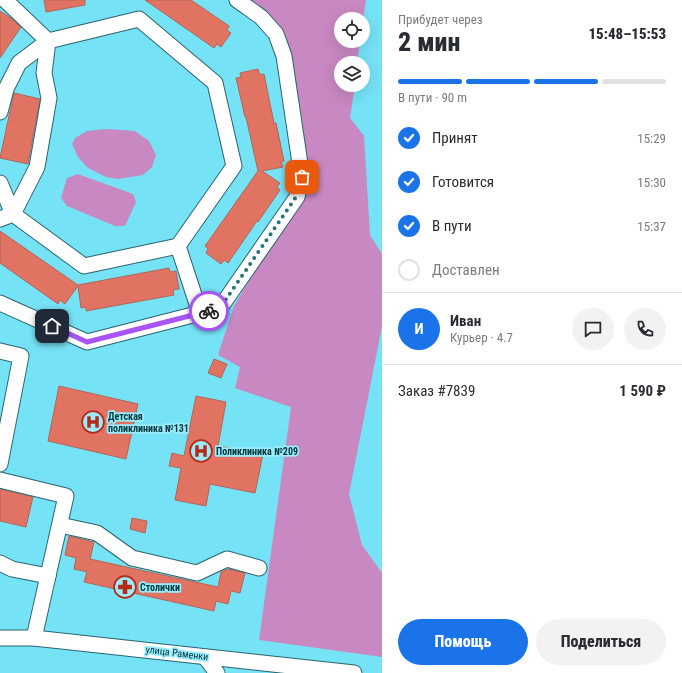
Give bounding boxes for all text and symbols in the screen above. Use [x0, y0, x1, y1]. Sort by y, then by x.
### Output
map controls [334, 12, 370, 92]
button: locate [334, 12, 370, 48]
text: Прибудет через [398, 12, 483, 27]
text: 15:48–15:53 [588, 25, 666, 43]
text: 2 мин [398, 27, 460, 57]
button: layers [334, 56, 370, 92]
text: В пути · 90 m [398, 90, 467, 105]
icon: check [398, 127, 420, 149]
text: Принят [432, 129, 478, 147]
text: 15:29 [637, 131, 666, 146]
pin [285, 160, 319, 194]
icon: bag [291, 166, 313, 188]
icon: check [398, 171, 420, 193]
text: Готовится [432, 173, 494, 191]
text: 15:30 [637, 175, 666, 190]
icon: check [398, 215, 420, 237]
text: В пути [432, 217, 472, 235]
text: 15:37 [637, 219, 666, 234]
text: Доставлен [432, 261, 500, 279]
courier [189, 291, 229, 331]
icon: bike [198, 300, 220, 322]
button: chat [572, 308, 614, 350]
button: phone [624, 308, 666, 350]
pin [35, 309, 69, 343]
text: Иван [450, 312, 481, 330]
icon: home [41, 315, 63, 337]
text: И [414, 320, 424, 338]
text: Курьер · 4.7 [450, 330, 513, 345]
text: Заказ #7839 [398, 382, 475, 400]
text: 1 590 ₽ [619, 382, 666, 400]
hospital icon: Детская поликлиника №131 [80, 409, 106, 435]
place label: Детская поликлиника №131 [108, 411, 189, 434]
hospital icon: Поликлиника №209 [188, 438, 214, 464]
place label: Поликлиника №209 [216, 446, 298, 457]
pharmacy icon: Столички [112, 574, 138, 600]
place label: Столички [140, 582, 180, 593]
button: Помощь [398, 619, 528, 665]
button: Поделиться [536, 619, 666, 665]
street label: улица Раменки [145, 644, 209, 662]

